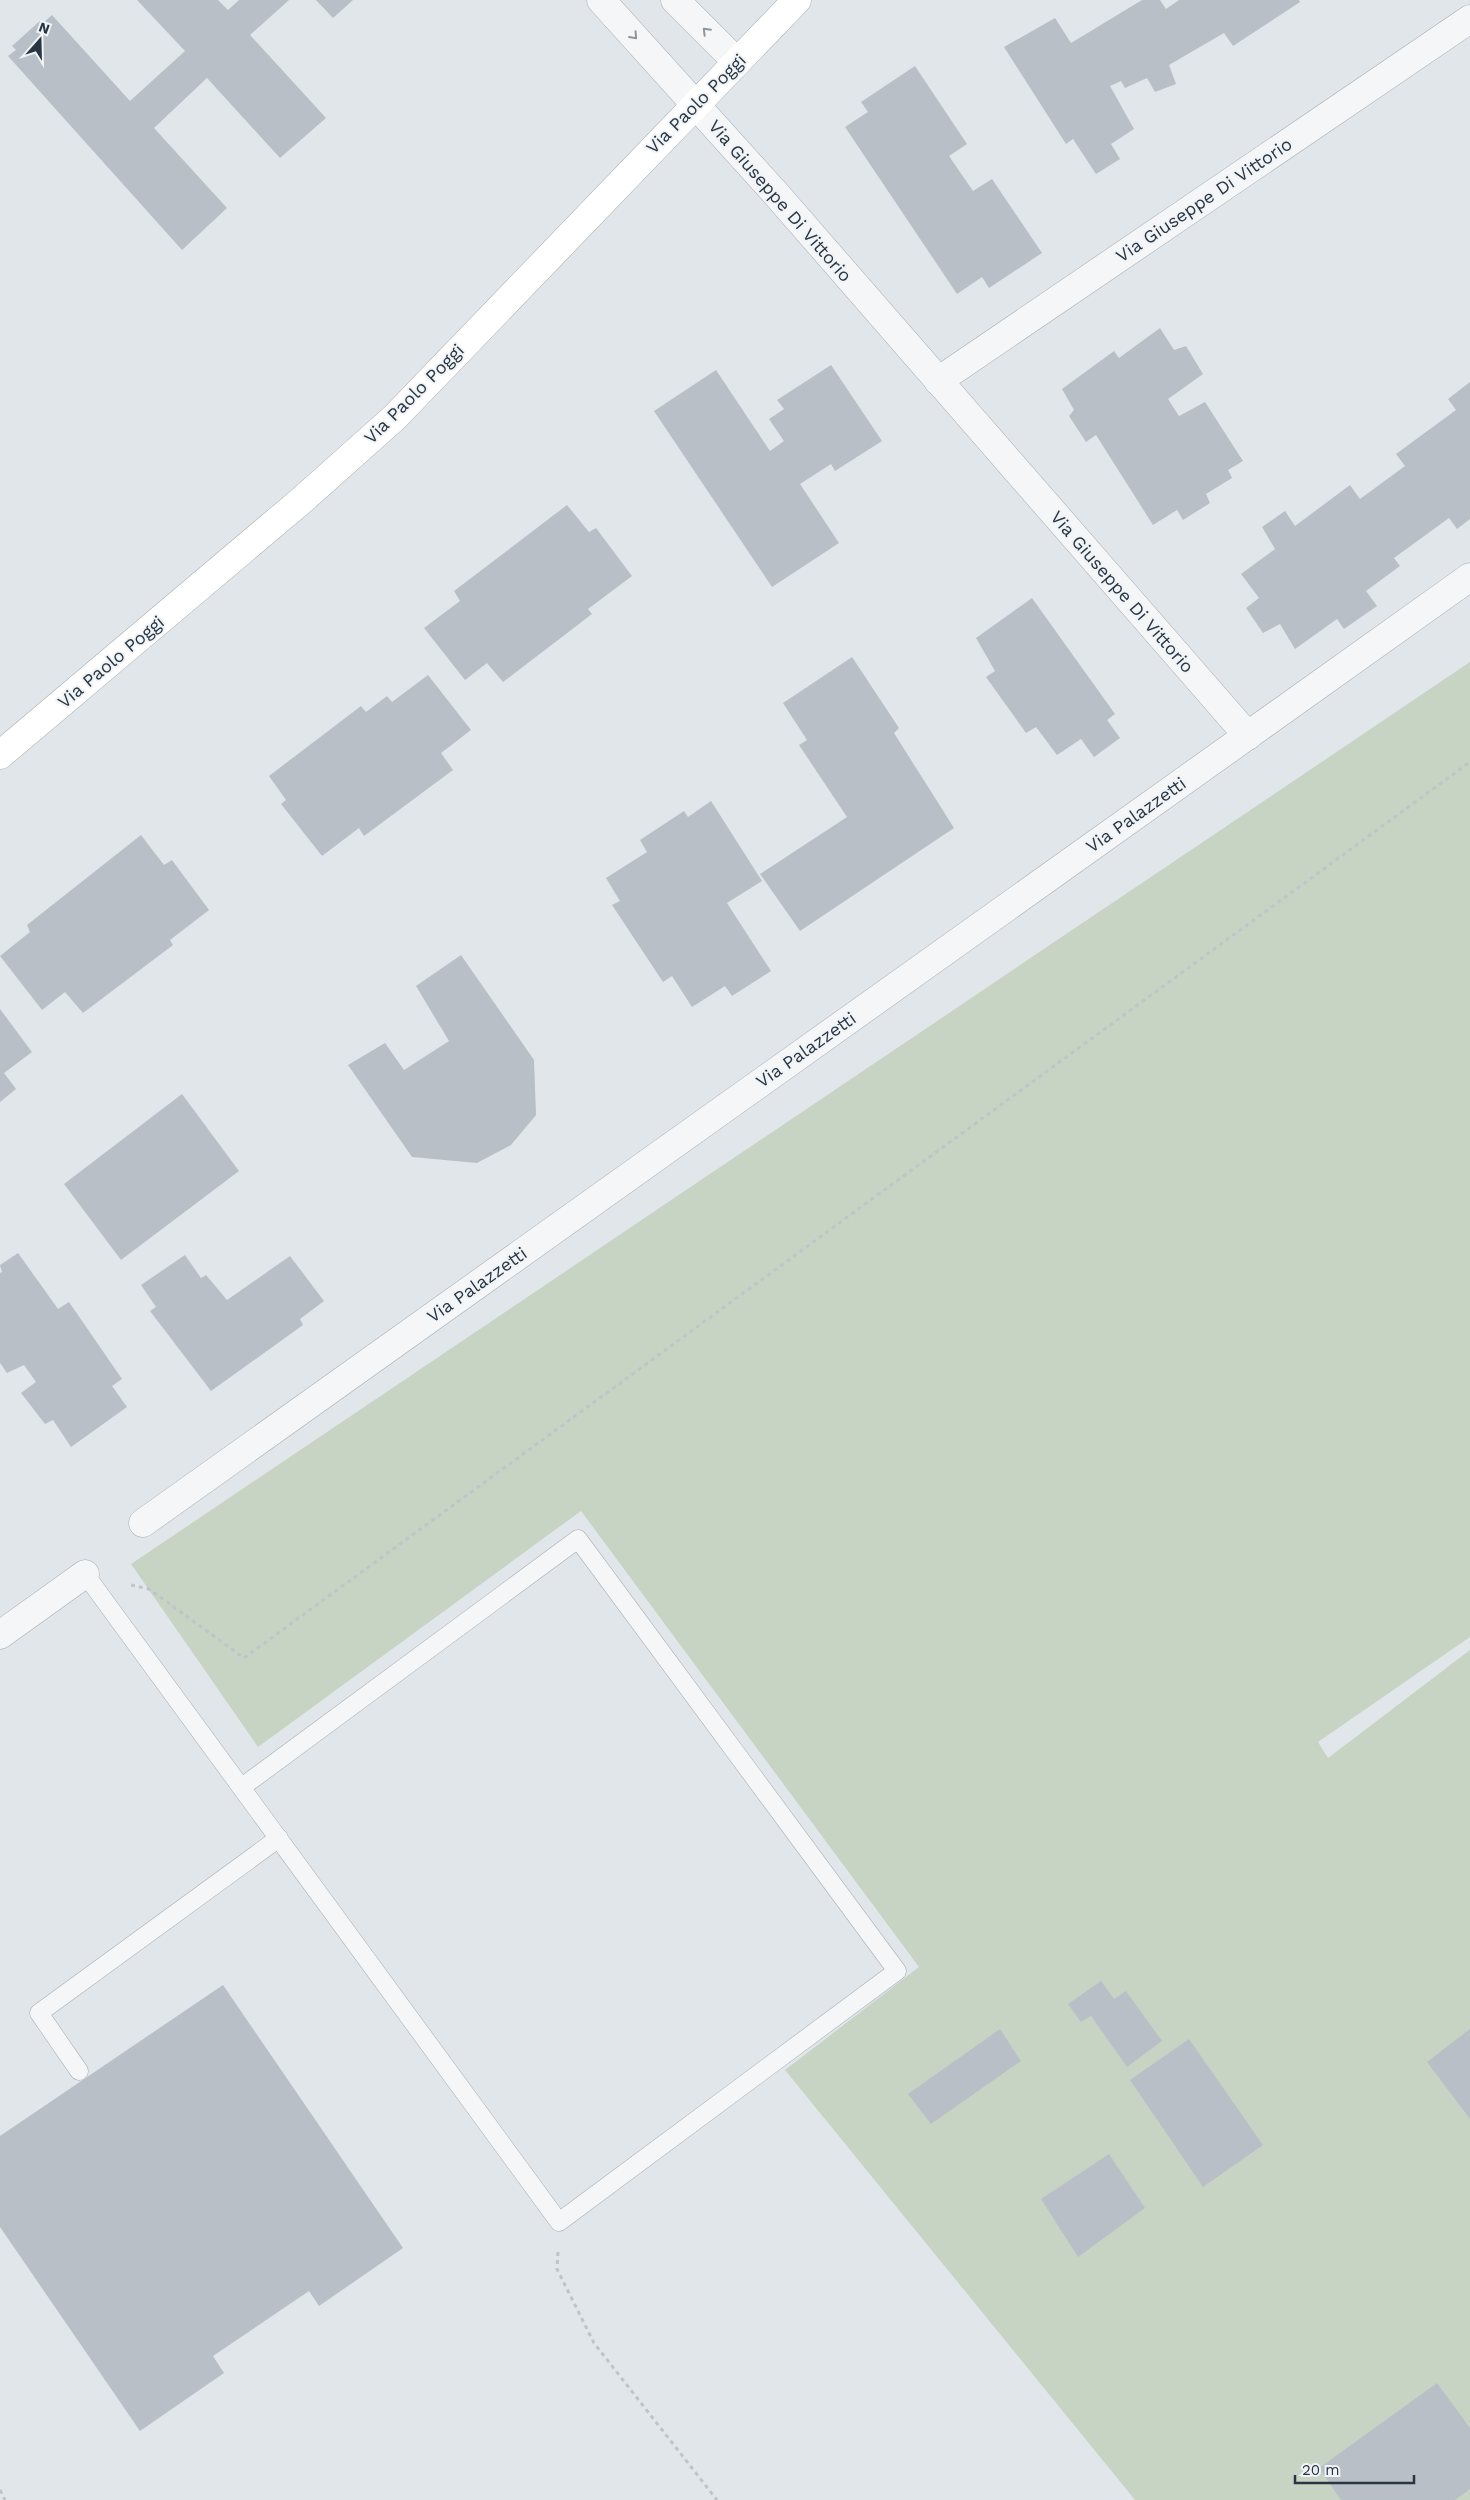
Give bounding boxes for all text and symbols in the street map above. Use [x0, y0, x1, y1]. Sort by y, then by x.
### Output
north arrow [15, 15, 65, 65]
text: N [37, 18, 52, 37]
one-way arrow [703, 28, 712, 37]
one-way arrow [628, 30, 637, 39]
street label: Via Paolo Poggi [641, 49, 750, 158]
street label: Via Giuseppe Di Vittorio [704, 115, 856, 286]
street label: Via Giuseppe Di Vittorio [1112, 133, 1296, 266]
street label: Via Paolo Poggi [359, 339, 468, 448]
street label: Via Giuseppe Di Vittorio [1046, 506, 1198, 677]
street label: Via Paolo Poggi [53, 611, 168, 712]
street label: Via Palazzetti [1082, 772, 1190, 857]
street label: Via Palazzetti [752, 1007, 860, 1092]
street label: Via Palazzetti [423, 1242, 531, 1327]
scale bar [1295, 2452, 1414, 2484]
text: 20 m [1302, 2461, 1340, 2479]

